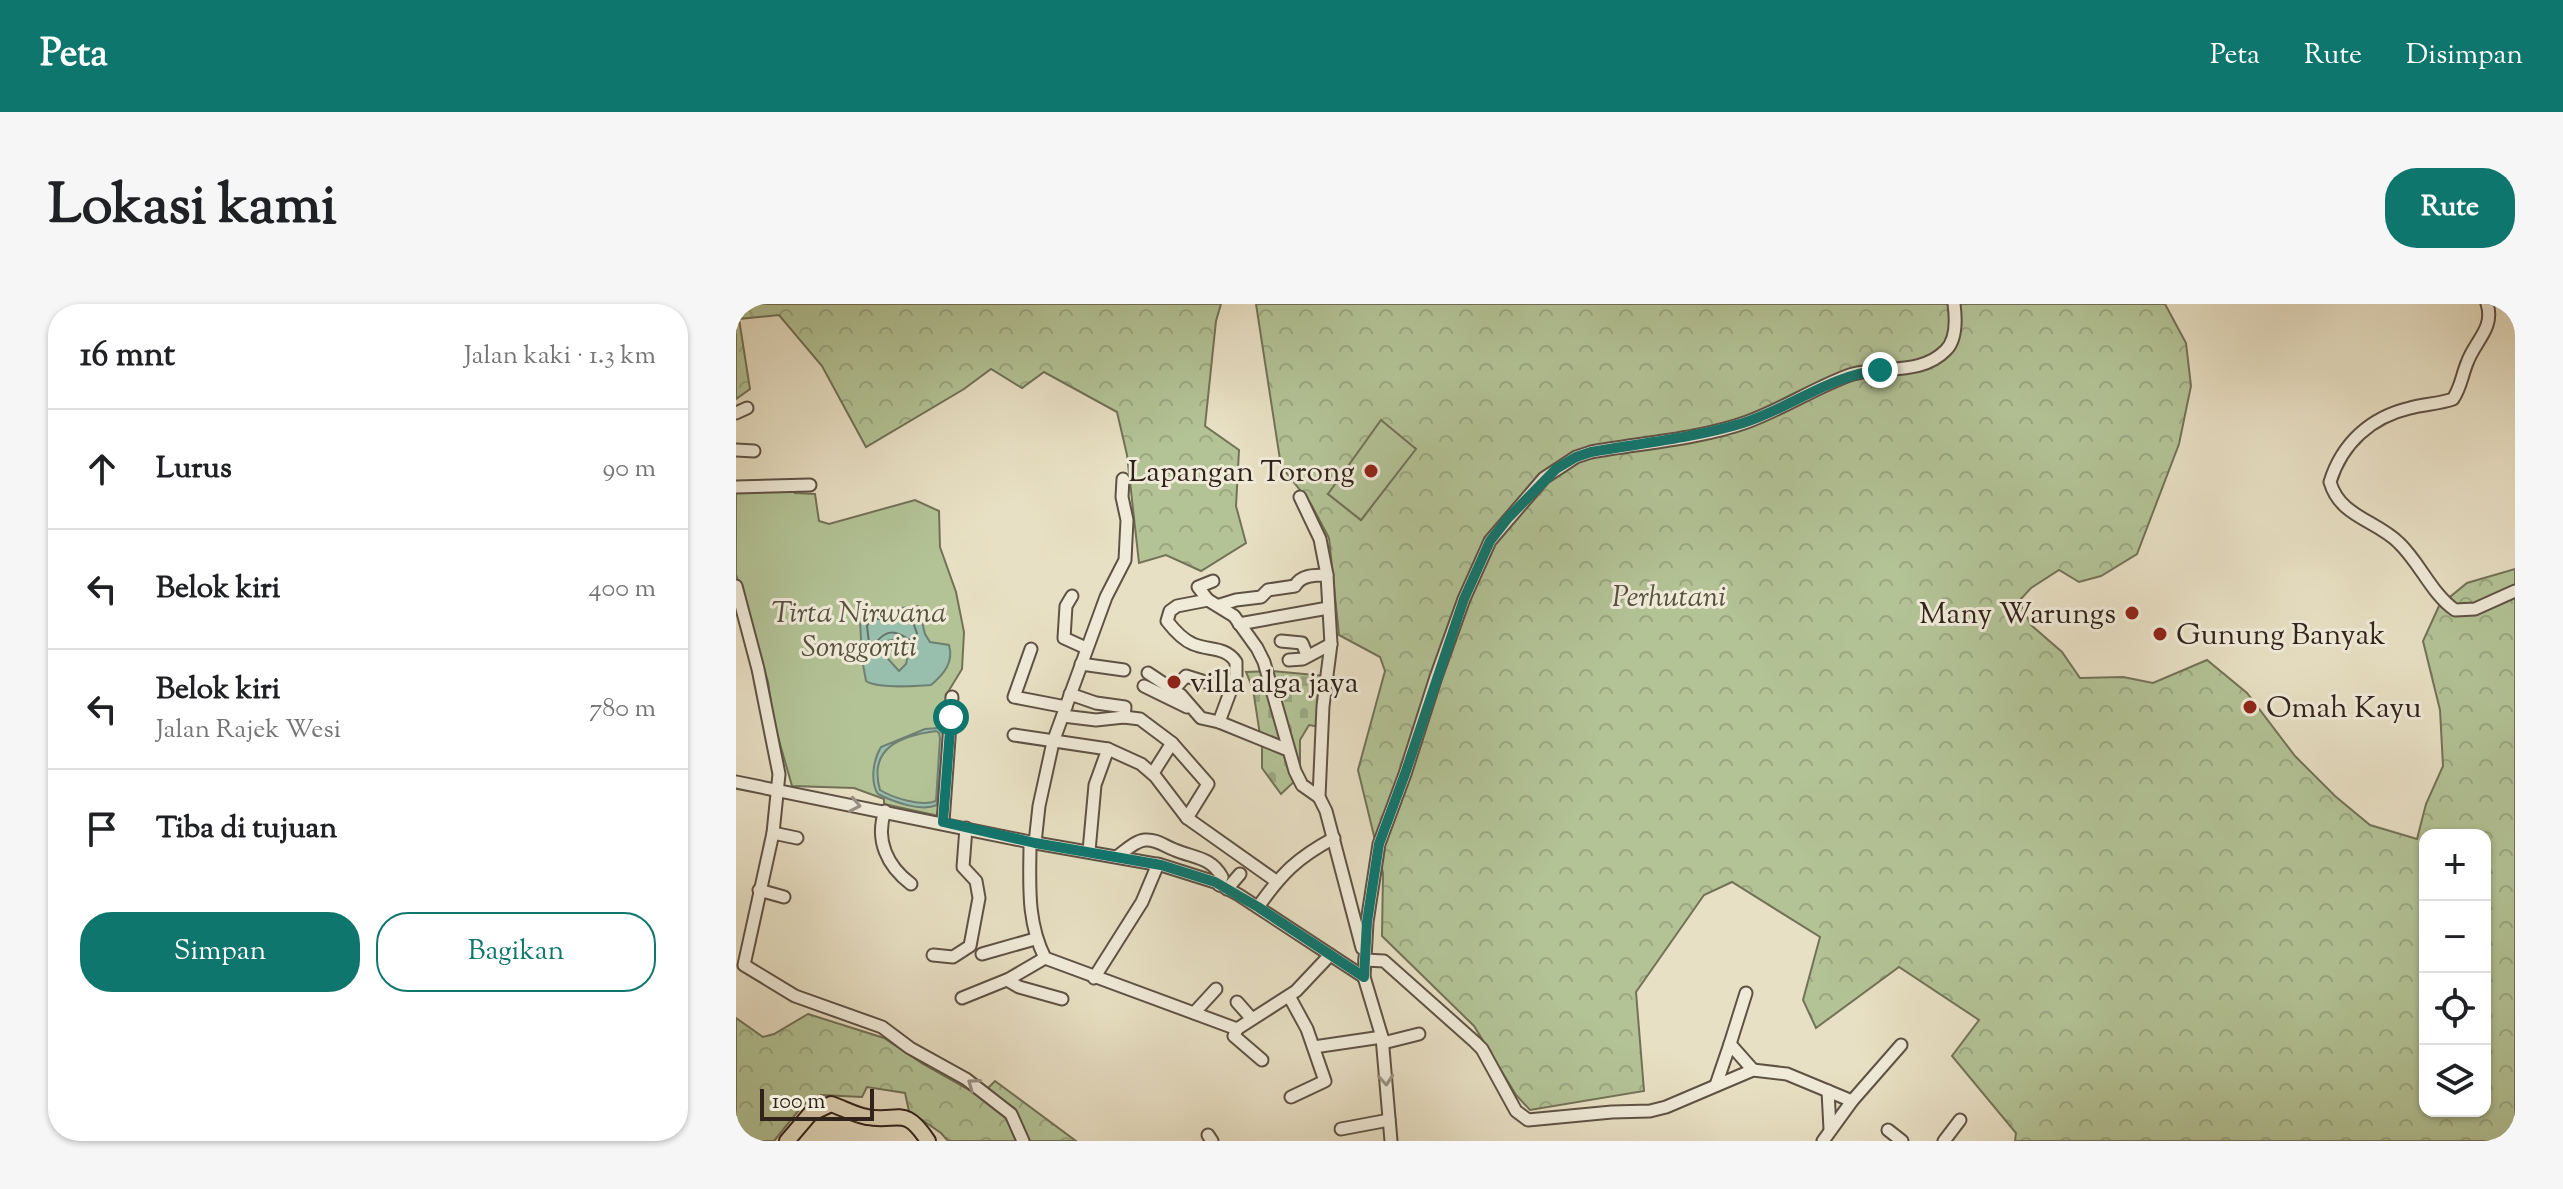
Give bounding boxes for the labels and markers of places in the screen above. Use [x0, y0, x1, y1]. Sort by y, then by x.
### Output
place label: Lapangan Torong [1128, 452, 1355, 495]
marker: Lapangan Torong [1362, 462, 1380, 480]
place label: Many Warungs [1919, 594, 2116, 637]
marker: Many Warungs [2123, 604, 2141, 622]
place label: Gunung Banyak [2176, 615, 2386, 658]
marker: Gunung Banyak [2151, 625, 2169, 643]
place label: villa alga jaya [1190, 663, 1359, 706]
marker: villa alga jaya [1165, 673, 1183, 691]
place label: Omah Kayu [2266, 688, 2422, 731]
marker: Omah Kayu [2241, 698, 2259, 716]

